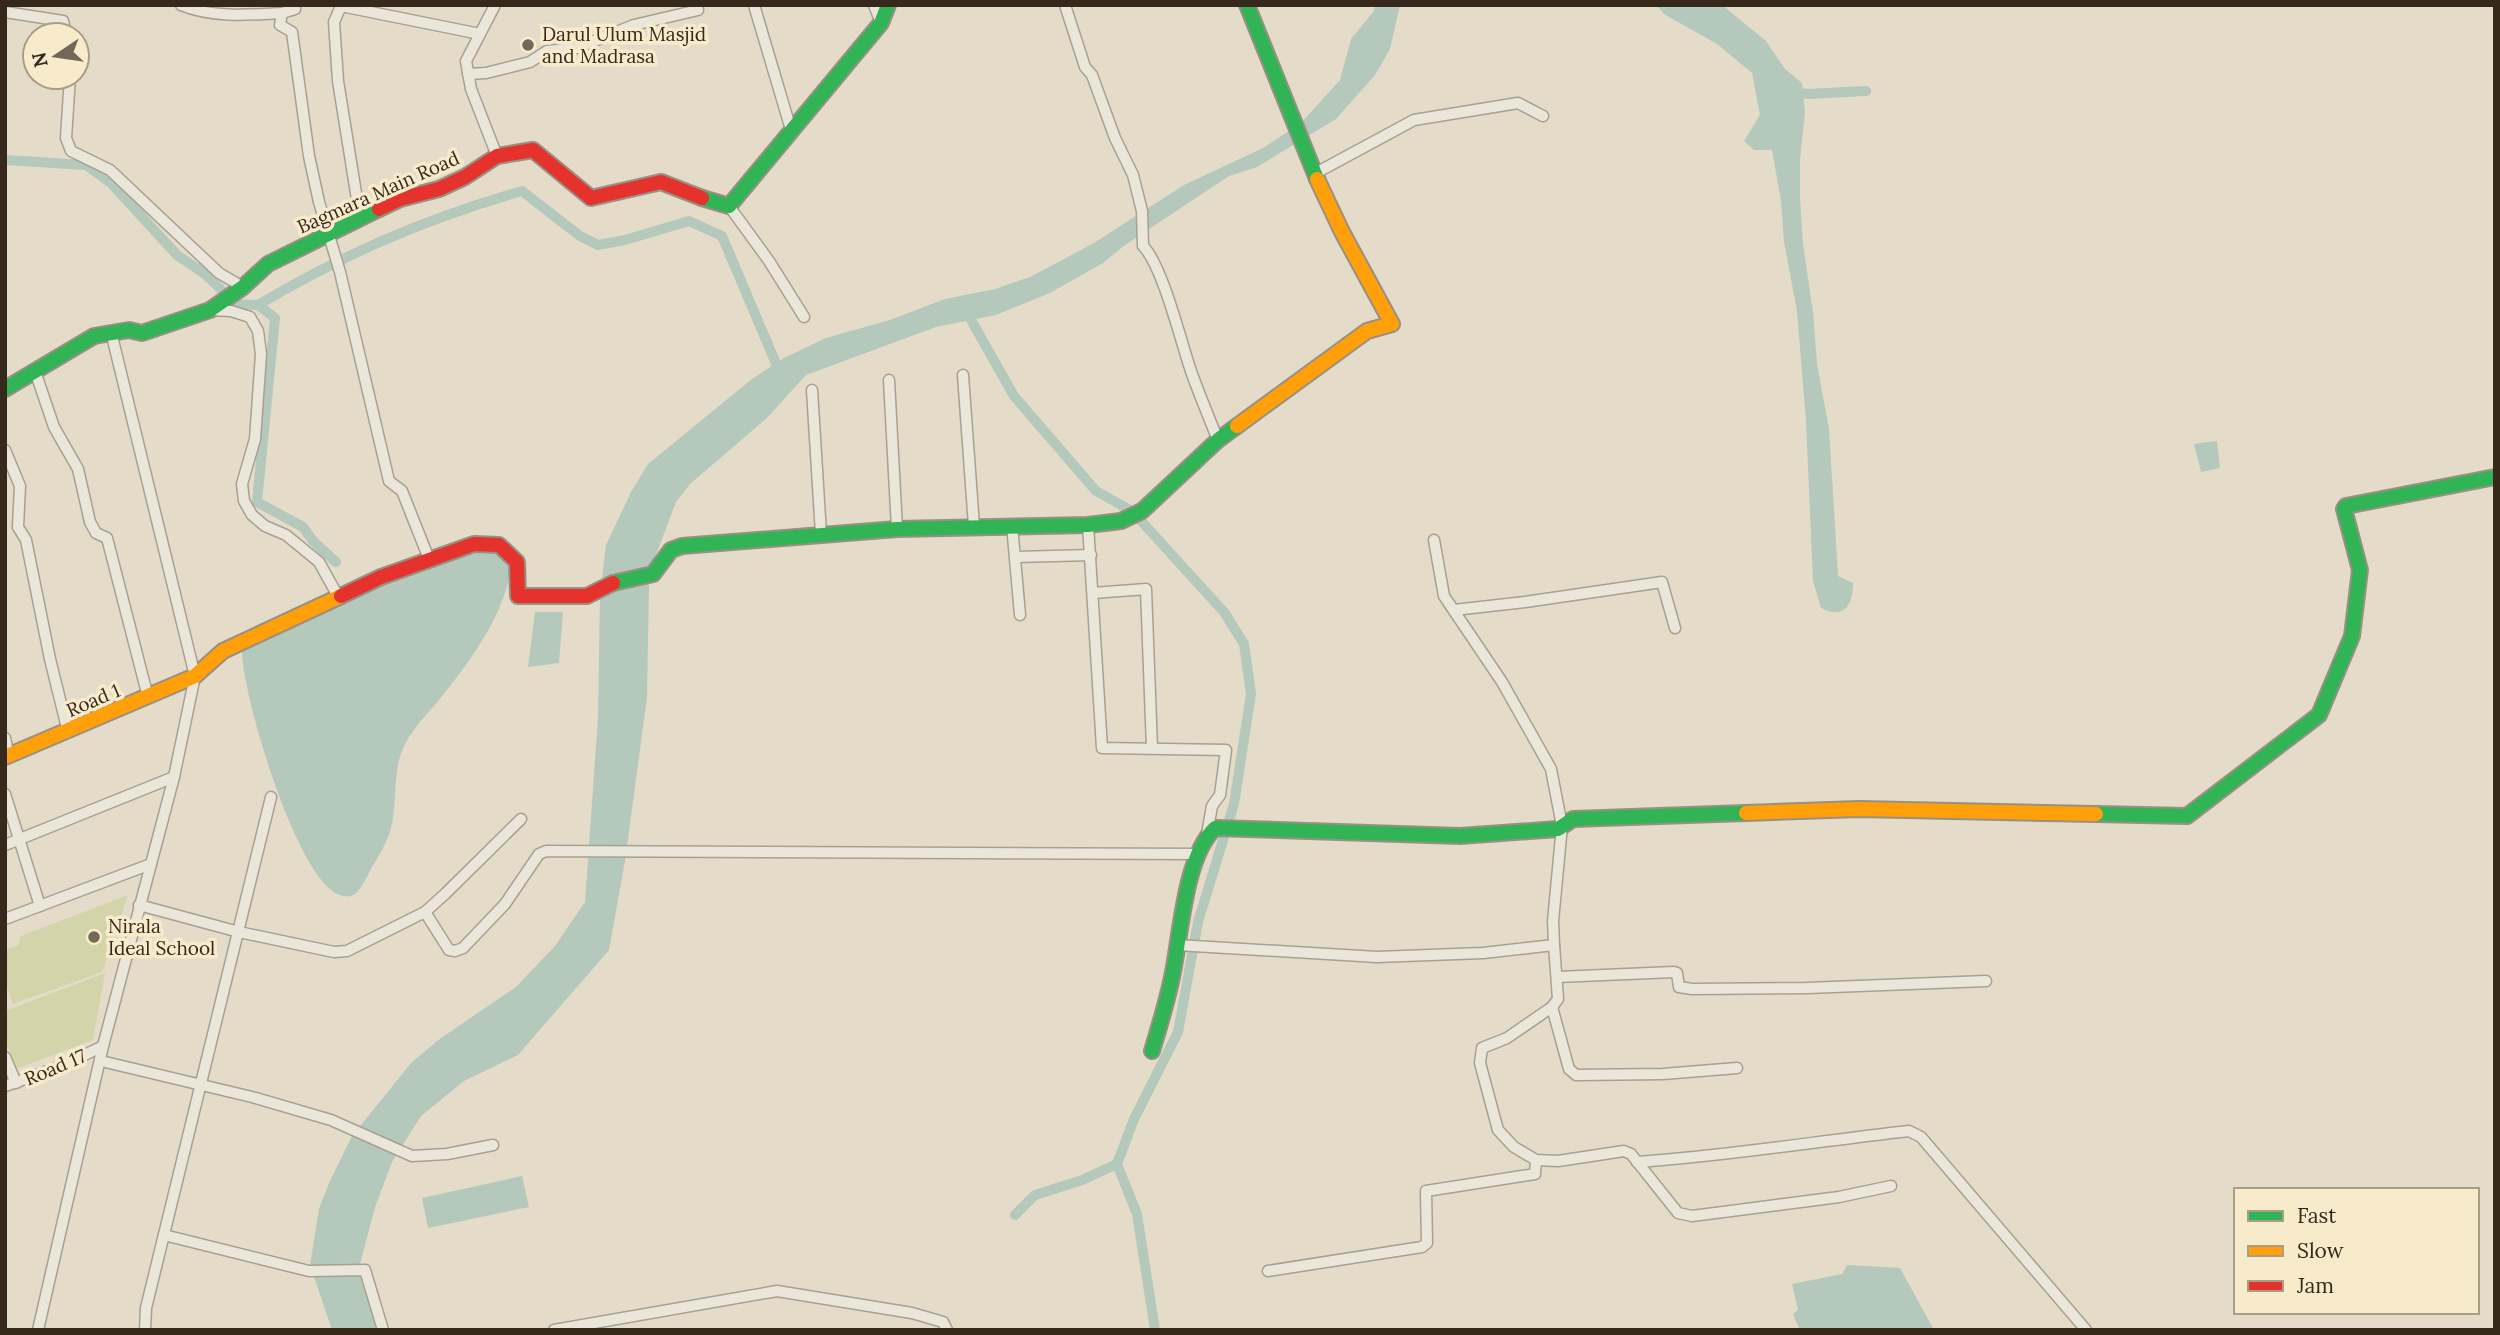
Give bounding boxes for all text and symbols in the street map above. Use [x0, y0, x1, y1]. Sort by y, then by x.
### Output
north arrow [21, 21, 91, 91]
place label: Darul Ulum Masjid and Madrasa [542, 22, 706, 68]
marker: Darul Ulum Masjid and Madrasa [520, 37, 536, 53]
text: N [26, 50, 53, 70]
street label: Bagmara Main Road [293, 145, 463, 239]
street label: Road 1 [63, 678, 124, 722]
place label: Nirala Ideal School [108, 914, 215, 960]
marker: Nirala Ideal School [86, 929, 102, 945]
street label: Road 17 [21, 1043, 90, 1091]
legend [2234, 1188, 2479, 1314]
text: Fast [2297, 1202, 2337, 1229]
text: Slow [2297, 1237, 2344, 1264]
text: Jam [2296, 1272, 2334, 1299]

